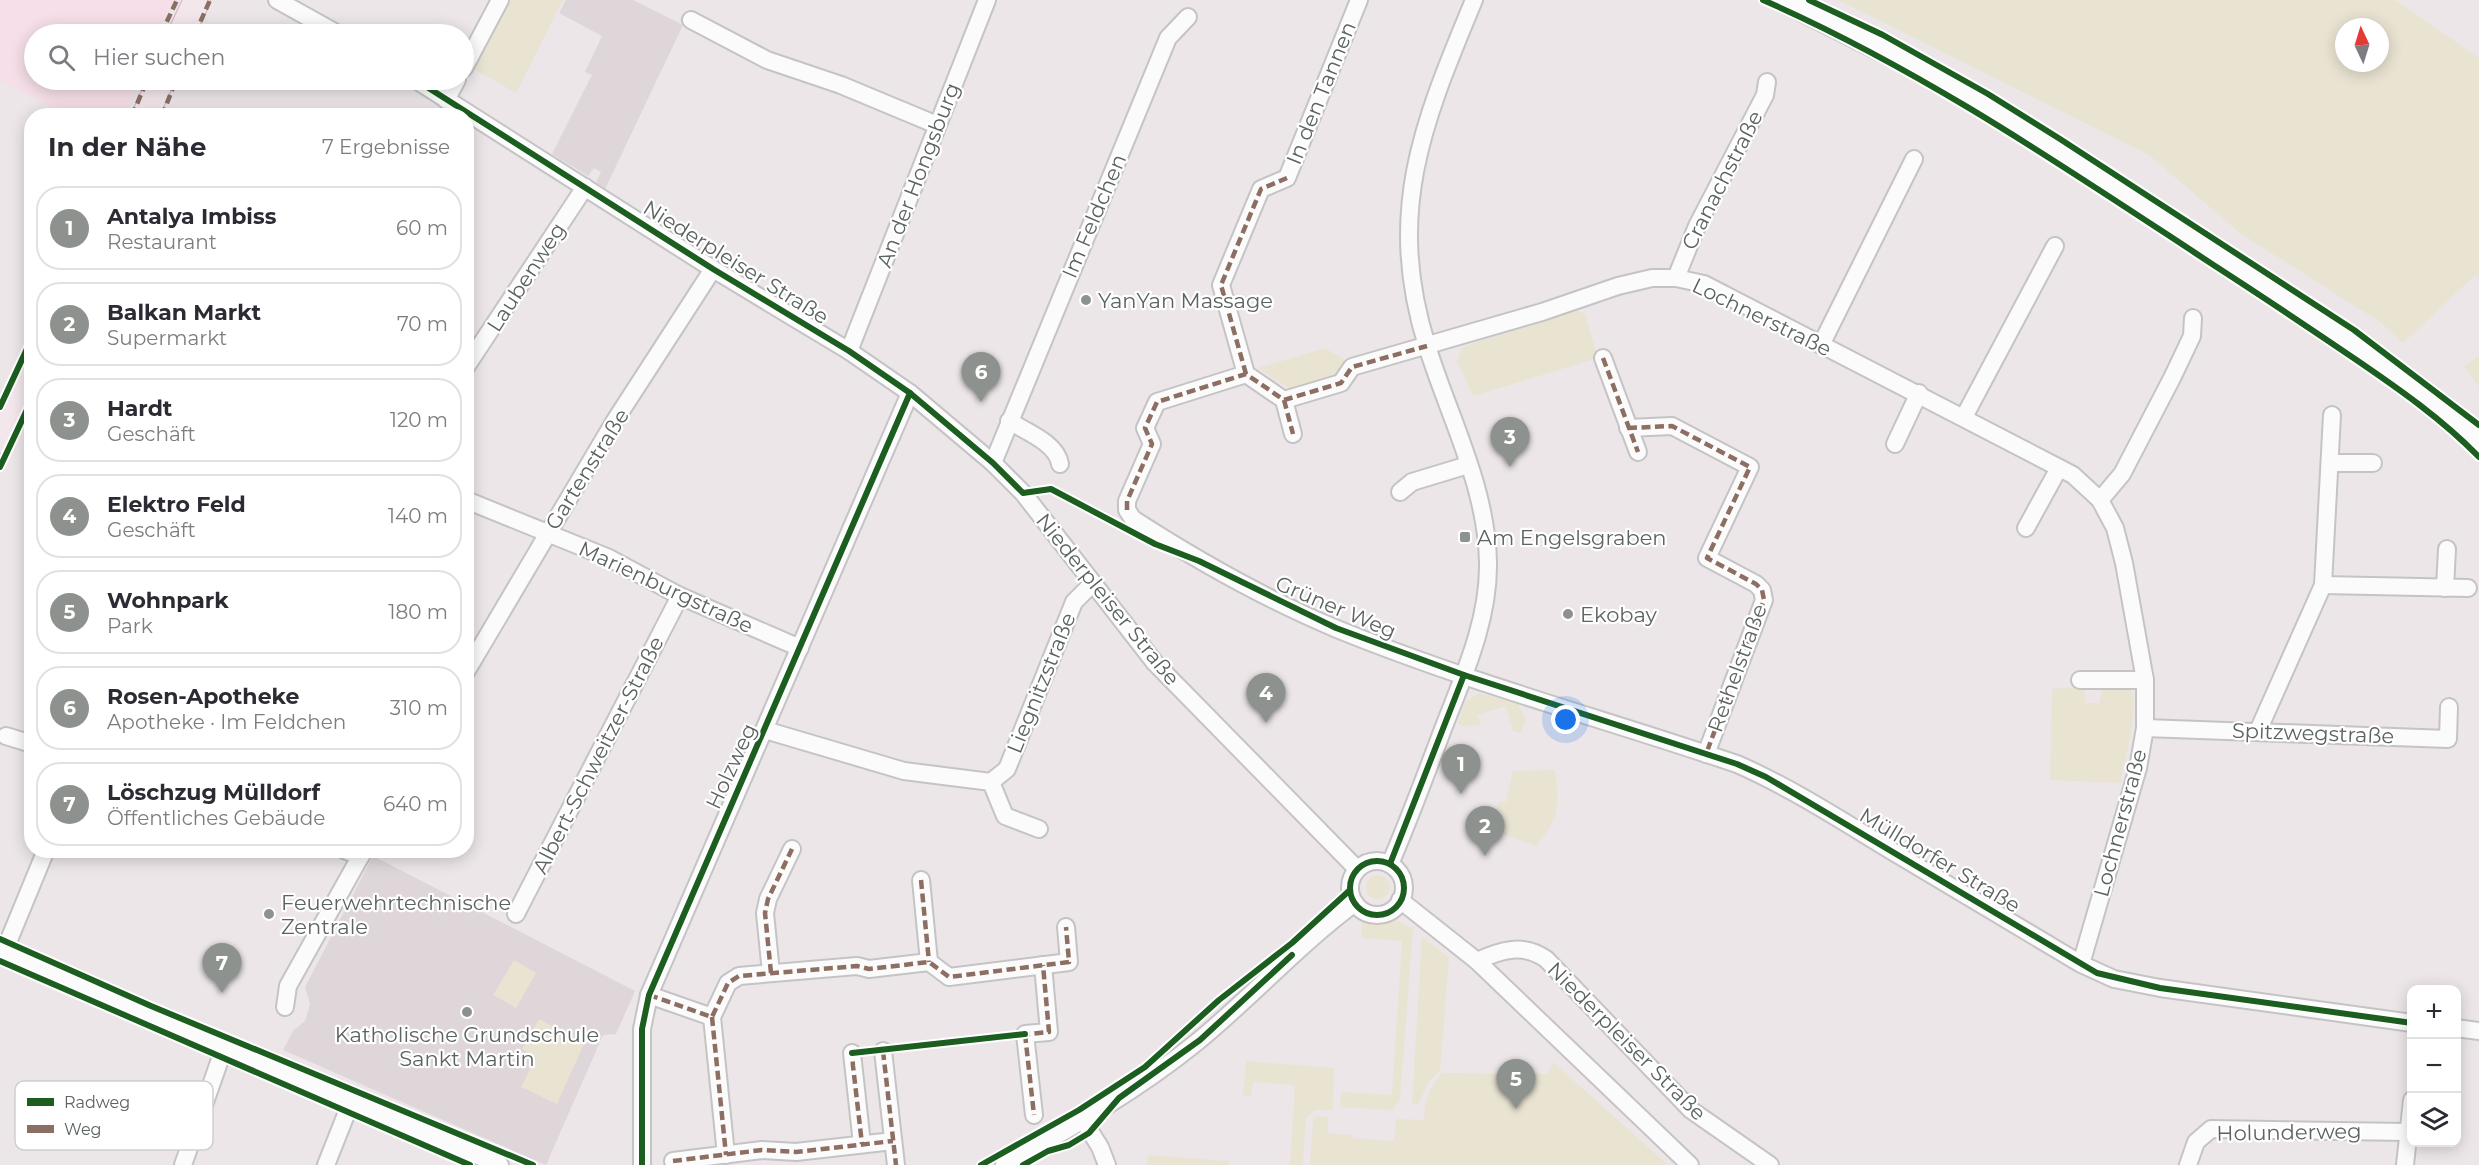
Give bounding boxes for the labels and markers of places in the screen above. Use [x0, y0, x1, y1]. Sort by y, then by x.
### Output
place label: YanYan Massage [1098, 288, 1273, 313]
marker: YanYan Massage [1079, 293, 1093, 307]
pin: 6 [962, 352, 1000, 402]
pin: 3 [1490, 418, 1530, 467]
place label: Am Engelsgraben [1477, 525, 1667, 550]
marker: Am Engelsgraben [1458, 530, 1472, 544]
place label: Ekobay [1580, 602, 1657, 627]
marker: Ekobay [1561, 607, 1575, 621]
pin: 4 [1246, 674, 1286, 723]
pin: 1 [1442, 744, 1480, 794]
pin: 2 [1466, 806, 1504, 856]
place label: Feuerwehrtechnische Zentrale [281, 890, 511, 939]
marker: Feuerwehrtechnische Zentrale [262, 907, 276, 921]
pin: 7 [202, 944, 242, 993]
marker: Katholische Grundschule Sankt Martin [460, 1005, 474, 1019]
place label: Katholische Grundschule Sankt Martin [335, 1022, 599, 1071]
pin: 5 [1496, 1060, 1536, 1109]

